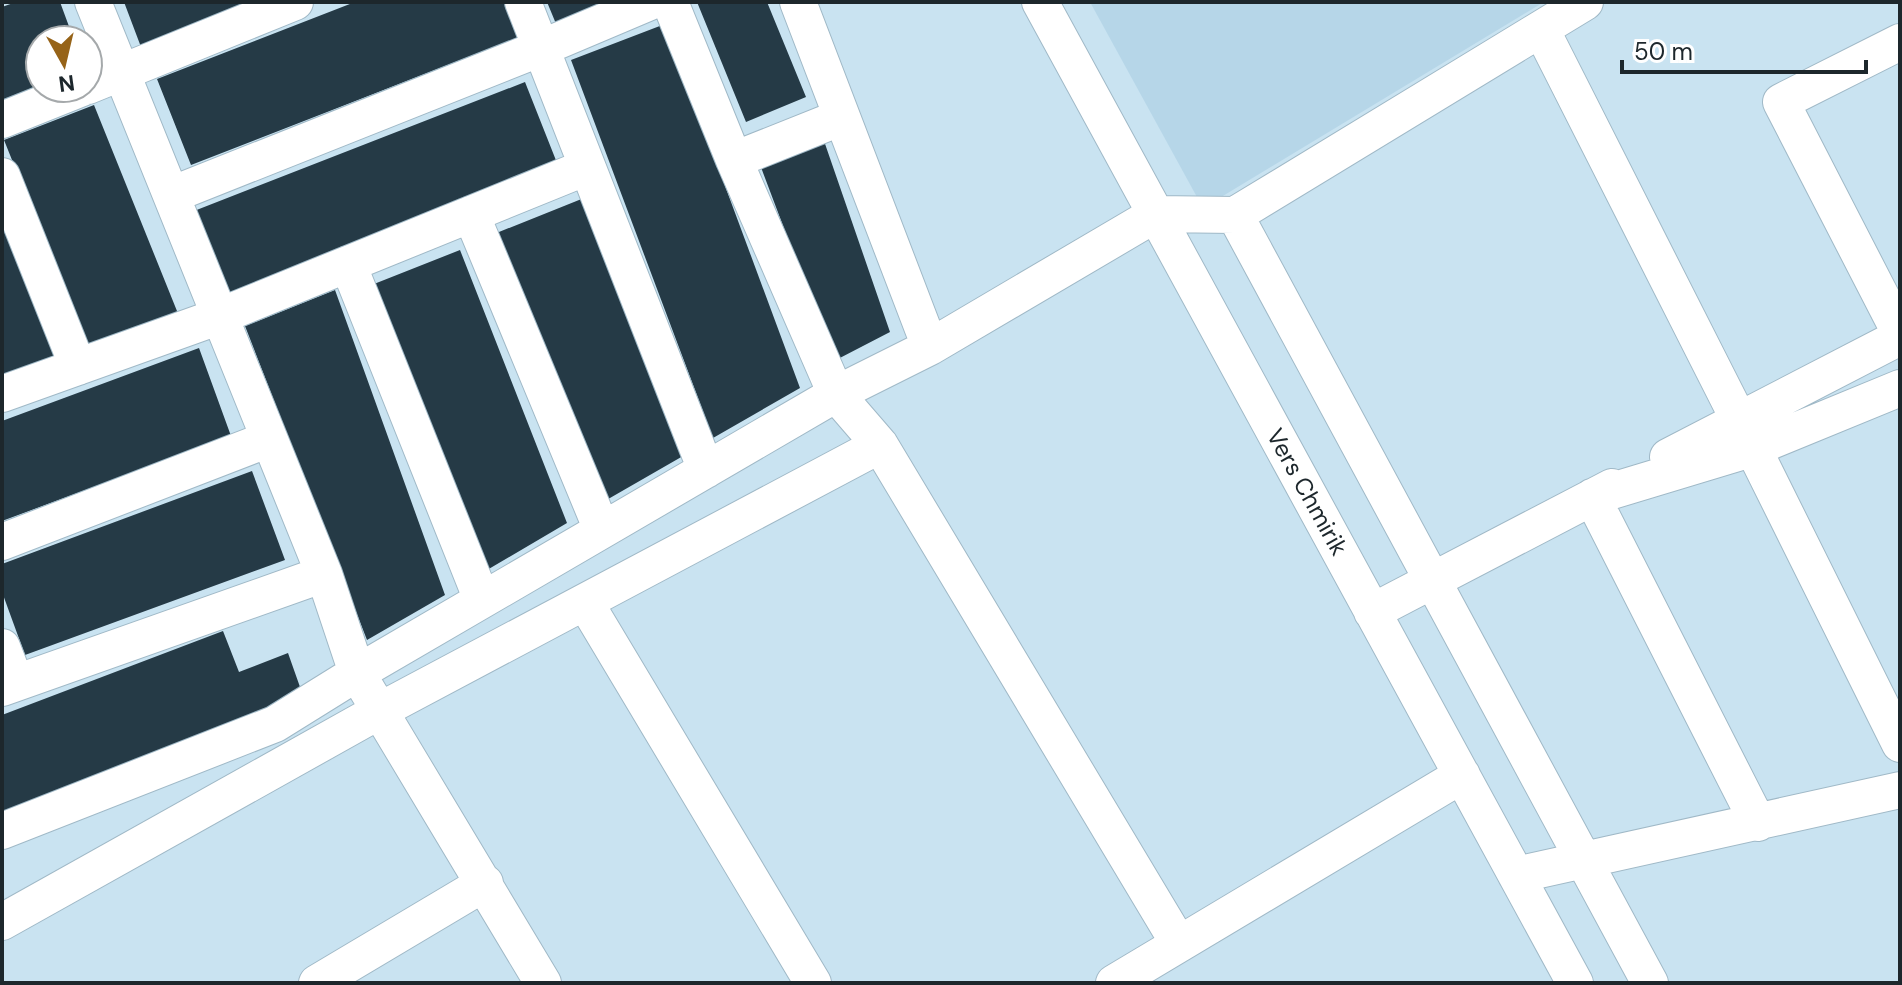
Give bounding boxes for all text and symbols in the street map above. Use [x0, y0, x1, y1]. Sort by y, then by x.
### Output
north arrow [24, 24, 104, 104]
scale bar [1622, 24, 1866, 74]
text: 50 m [1634, 36, 1693, 67]
text: N [57, 68, 77, 99]
street label: Vers Chmirik [1260, 423, 1355, 561]

